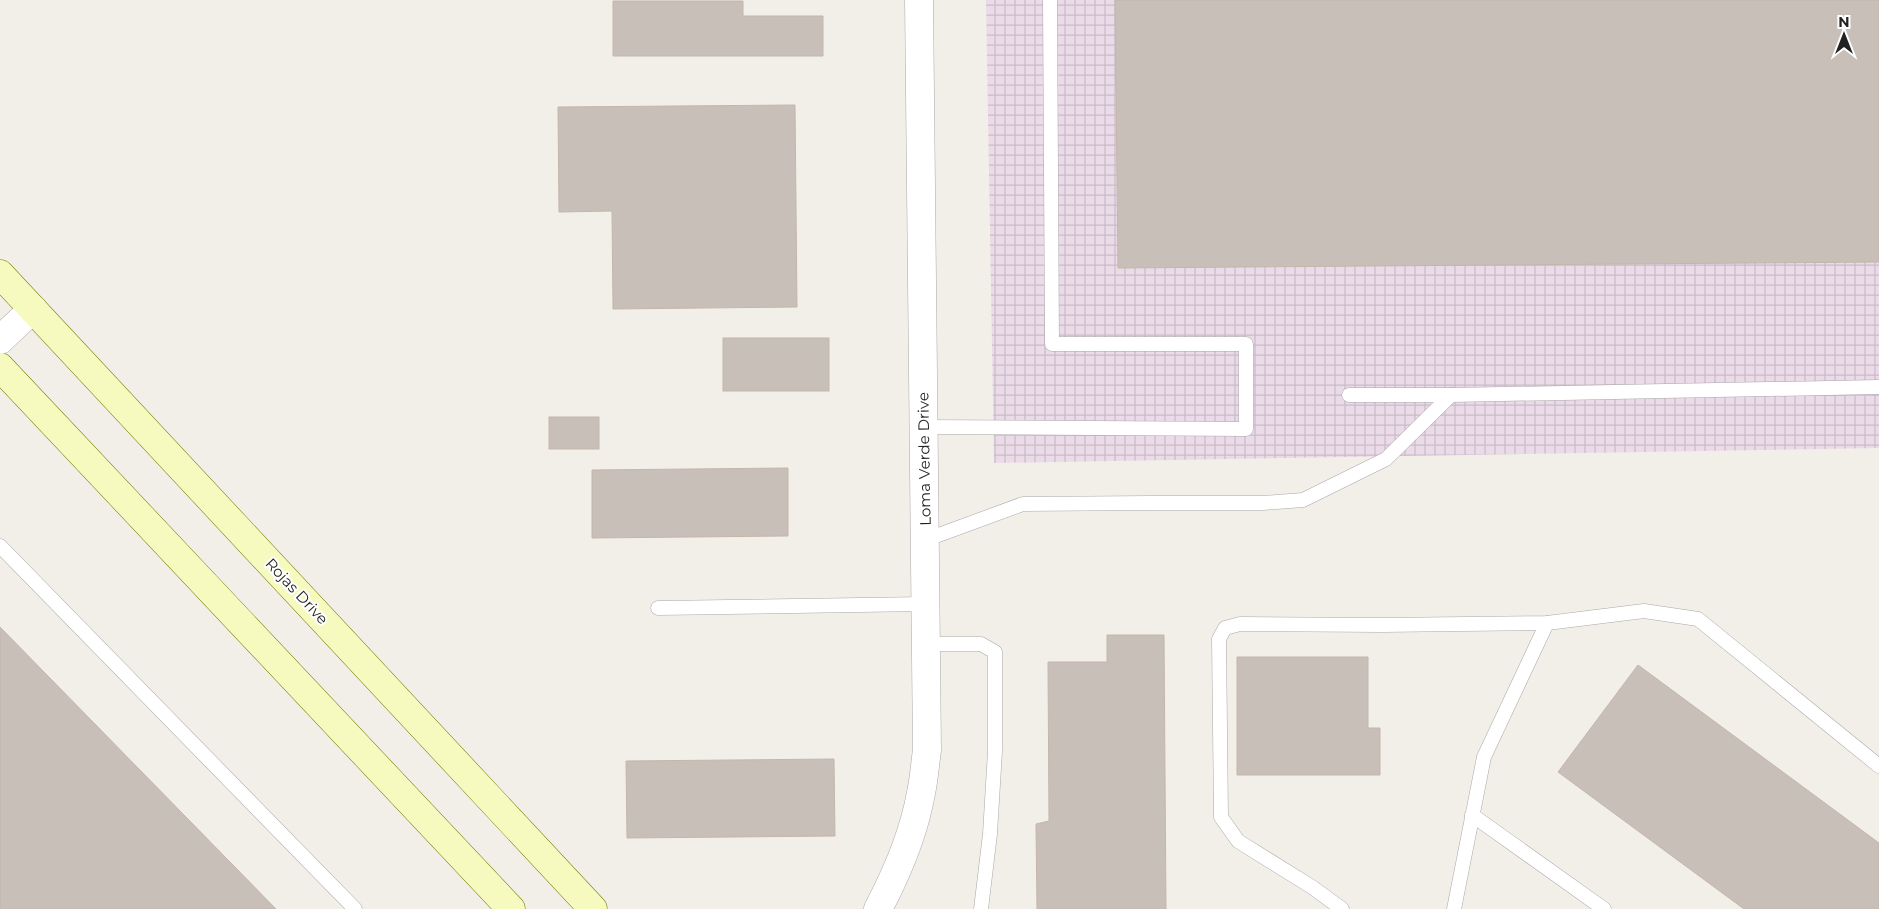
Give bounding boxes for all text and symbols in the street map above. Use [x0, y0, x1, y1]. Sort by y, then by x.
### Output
north arrow [1819, 10, 1869, 60]
text: N [1838, 13, 1850, 31]
street label: Loma Verde Drive [913, 392, 935, 526]
street label: Rojas Drive [262, 554, 332, 628]

